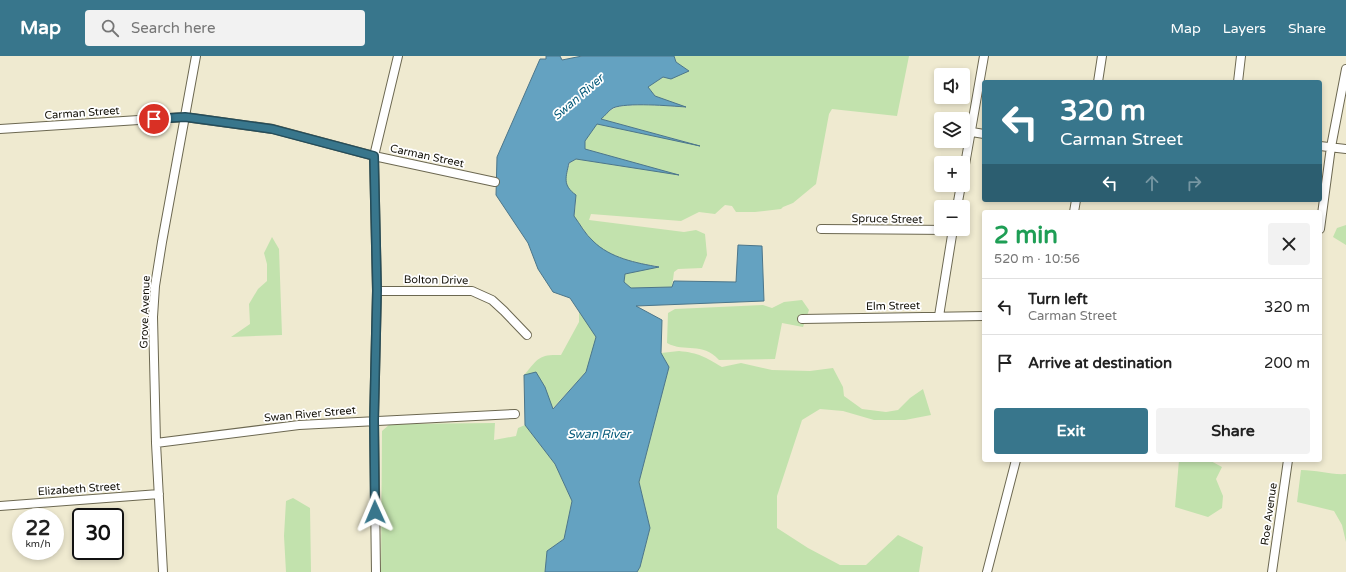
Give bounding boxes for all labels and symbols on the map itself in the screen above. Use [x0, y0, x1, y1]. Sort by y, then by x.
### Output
water label: Swan River [550, 70, 607, 123]
pin [137, 102, 171, 136]
street label: Carman Street [44, 104, 120, 122]
street label: Carman Street [389, 142, 465, 170]
street label: Spruce Street [851, 212, 923, 226]
street label: Bolton Drive [404, 273, 468, 287]
street label: Grove Avenue [137, 275, 153, 349]
street label: Elm Street [866, 299, 920, 313]
street label: Swan River Street [264, 404, 356, 424]
water label: Swan River [568, 427, 632, 441]
street label: Elizabeth Street [37, 480, 121, 498]
street label: Roe Avenue [1258, 482, 1280, 546]
position arrow [354, 491, 396, 533]
speed limit sign: 30 [72, 508, 124, 560]

